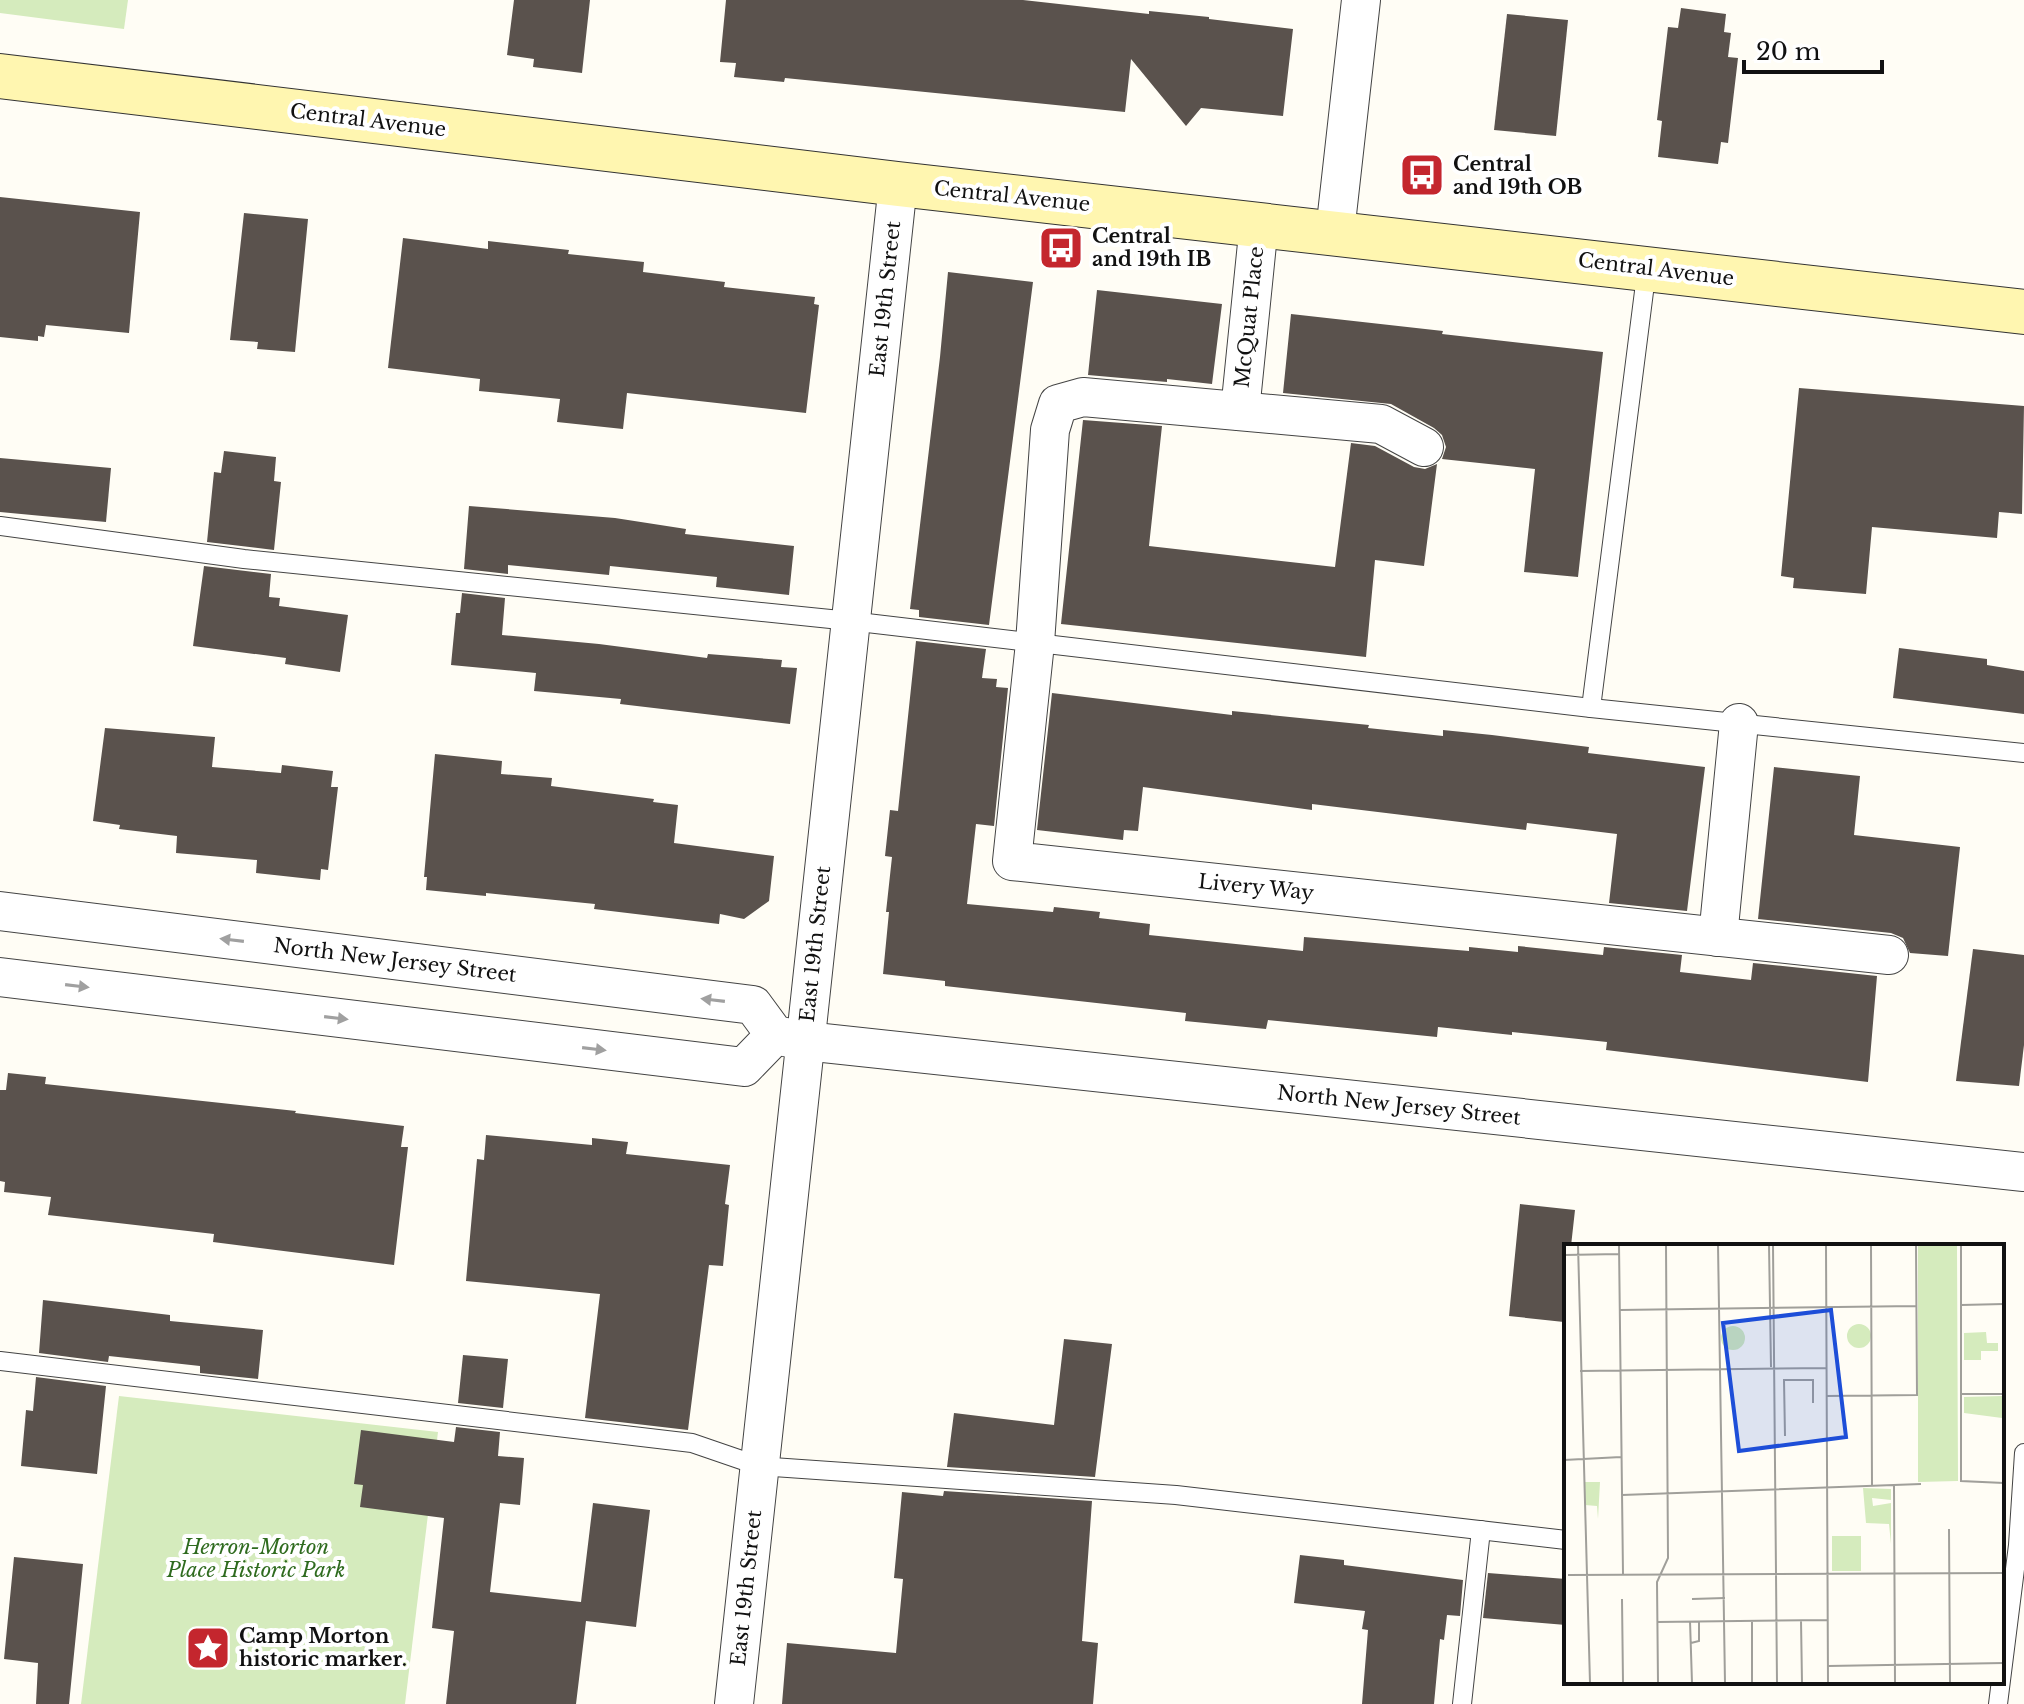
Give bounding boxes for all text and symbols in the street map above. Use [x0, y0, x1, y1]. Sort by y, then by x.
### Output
scale bar [1744, 24, 1882, 74]
text: 20 m [1756, 37, 1821, 66]
street label: Central Avenue [289, 99, 447, 141]
bus stop icon: Central and 19th OB [1398, 151, 1446, 199]
place label: Central and 19th OB [1453, 152, 1582, 199]
street label: Central Avenue [933, 176, 1091, 216]
street label: East 19th Street [865, 219, 905, 378]
bus stop icon: Central and 19th IB [1037, 224, 1085, 272]
place label: Central and 19th IB [1092, 224, 1211, 271]
street label: McQuat Place [1230, 245, 1268, 389]
street label: Central Avenue [1577, 248, 1735, 290]
street label: East 19th Street [795, 864, 835, 1023]
street label: Livery Way [1197, 869, 1315, 905]
one-way arrow [220, 933, 245, 946]
street label: North New Jersey Street [272, 933, 518, 987]
one-way arrow [65, 980, 90, 993]
one-way arrow [700, 993, 725, 1006]
one-way arrow [323, 1011, 348, 1024]
one-way arrow [582, 1042, 607, 1055]
street label: North New Jersey Street [1276, 1080, 1522, 1130]
inset map [1564, 1244, 2004, 1684]
street label: East 19th Street [726, 1508, 766, 1667]
park label: Herron-Morton Place Historic Park [166, 1535, 345, 1582]
place icon: Camp Morton historic marker. [184, 1624, 232, 1672]
place label: Camp Morton historic marker. [239, 1624, 407, 1671]

